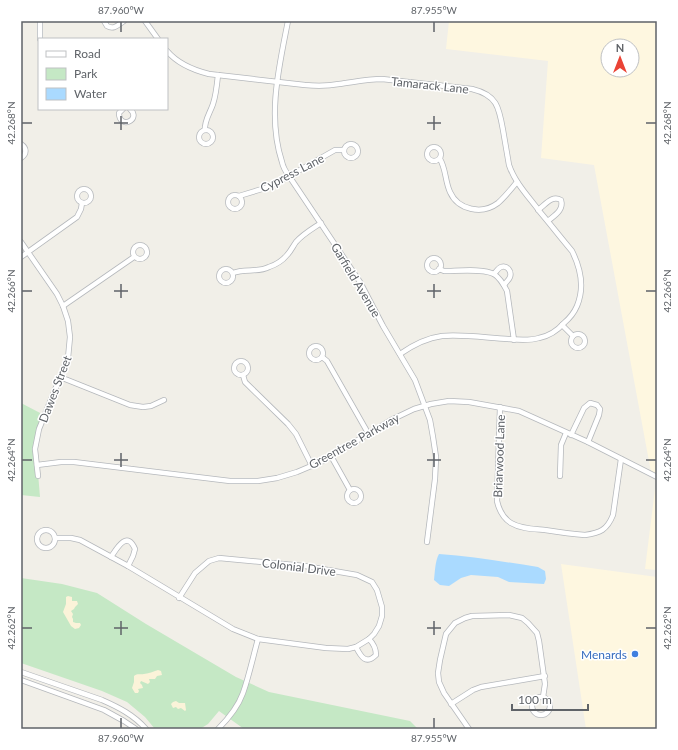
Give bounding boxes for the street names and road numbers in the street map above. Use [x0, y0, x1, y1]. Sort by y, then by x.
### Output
street label: Tamarack Lane [391, 73, 469, 97]
street label: Cypress Lane [257, 150, 327, 196]
street label: Garfield Avenue [328, 240, 384, 320]
street label: Dawes Street [35, 353, 75, 425]
street label: Greentree Parkway [306, 410, 403, 472]
street label: Briarwood Lane [490, 414, 508, 498]
street label: Colonial Drive [261, 555, 337, 579]

